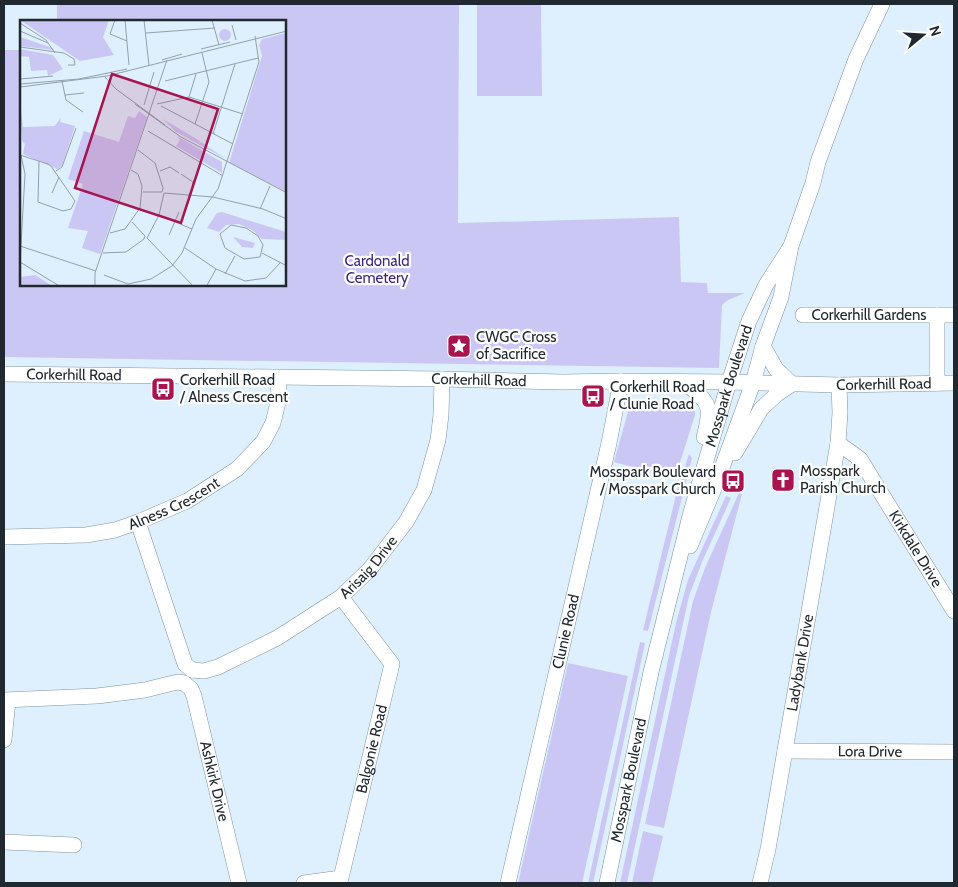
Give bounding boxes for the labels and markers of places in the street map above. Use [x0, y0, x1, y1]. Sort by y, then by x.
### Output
place label: CWGC Cross of Sacrifice [476, 328, 556, 363]
place icon: CWGC Cross of Sacrifice [446, 333, 472, 359]
place label: Corkerhill Road / Alness Crescent [179, 371, 288, 406]
bus stop icon: Corkerhill Road / Alness Crescent [150, 376, 176, 402]
place label: Corkerhill Road / Clunie Road [609, 378, 705, 413]
bus stop icon: Corkerhill Road / Clunie Road [580, 383, 606, 409]
place label: Mosspark Parish Church [800, 462, 886, 497]
place label: Mosspark Boulevard / Mosspark Church [589, 463, 716, 498]
church icon: Mosspark Parish Church [770, 467, 796, 493]
bus stop icon: Mosspark Boulevard / Mosspark Church [720, 468, 746, 494]

